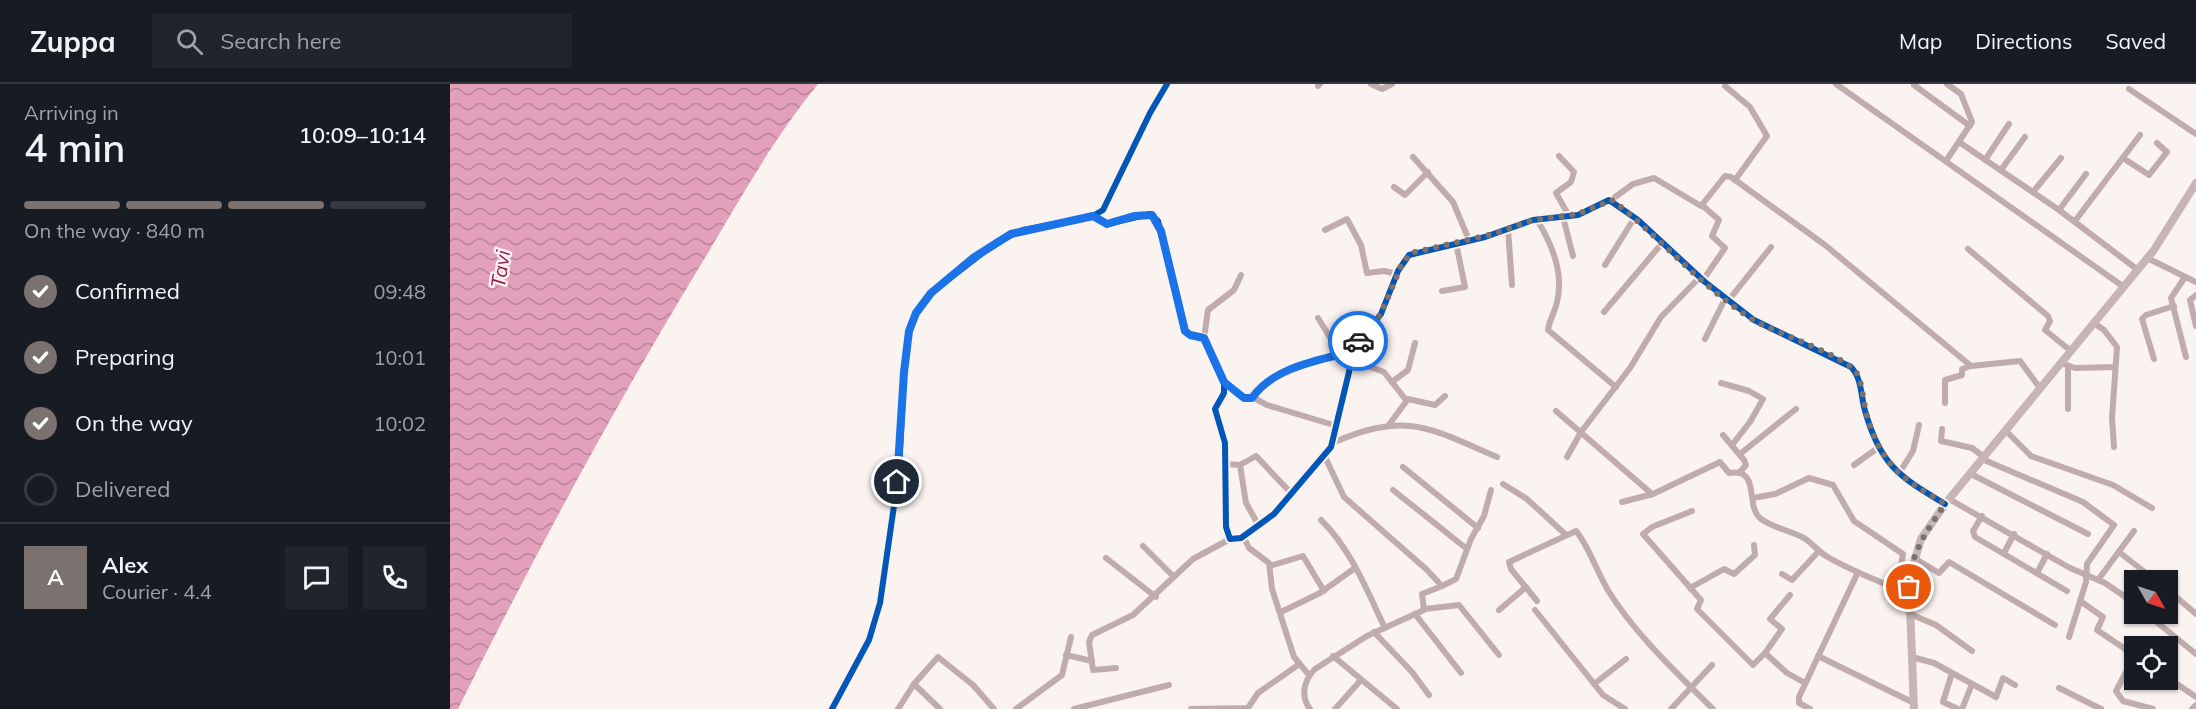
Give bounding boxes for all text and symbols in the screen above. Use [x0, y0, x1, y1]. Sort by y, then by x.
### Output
search box [152, 14, 572, 68]
text: Zuppa [30, 24, 116, 59]
icon: search [173, 25, 206, 58]
text: Search here [221, 27, 341, 55]
text: Map [1899, 28, 1942, 54]
text: Directions [1975, 28, 2072, 54]
text: Saved [2105, 28, 2166, 54]
text: Arriving in [24, 100, 119, 125]
text: 10:09–10:14 [299, 121, 426, 149]
text: 4 min [24, 123, 125, 172]
text: On the way · 840 m [24, 218, 205, 243]
water label: Tavi [485, 248, 515, 289]
icon: check [24, 275, 57, 308]
text: Confirmed [75, 277, 180, 305]
text: 09:48 [373, 279, 426, 304]
courier [1328, 311, 1388, 371]
icon: car [1342, 325, 1375, 358]
icon: check [24, 341, 57, 374]
text: Preparing [75, 343, 175, 371]
text: 10:01 [373, 345, 426, 370]
icon: check [24, 407, 57, 440]
text: On the way [75, 409, 193, 437]
text: 10:02 [373, 411, 426, 436]
pin [871, 456, 922, 507]
icon: home [880, 465, 913, 498]
text: Delivered [75, 475, 170, 503]
button: chat [285, 546, 348, 609]
button: phone [363, 546, 426, 609]
text: Alex [102, 551, 148, 579]
pin [1883, 561, 1934, 612]
text: A [47, 563, 64, 591]
icon: bag [1892, 570, 1925, 603]
north arrow [2124, 570, 2178, 624]
map controls [2124, 570, 2178, 690]
text: Courier · 4.4 [102, 579, 212, 604]
button: locate [2124, 636, 2178, 690]

